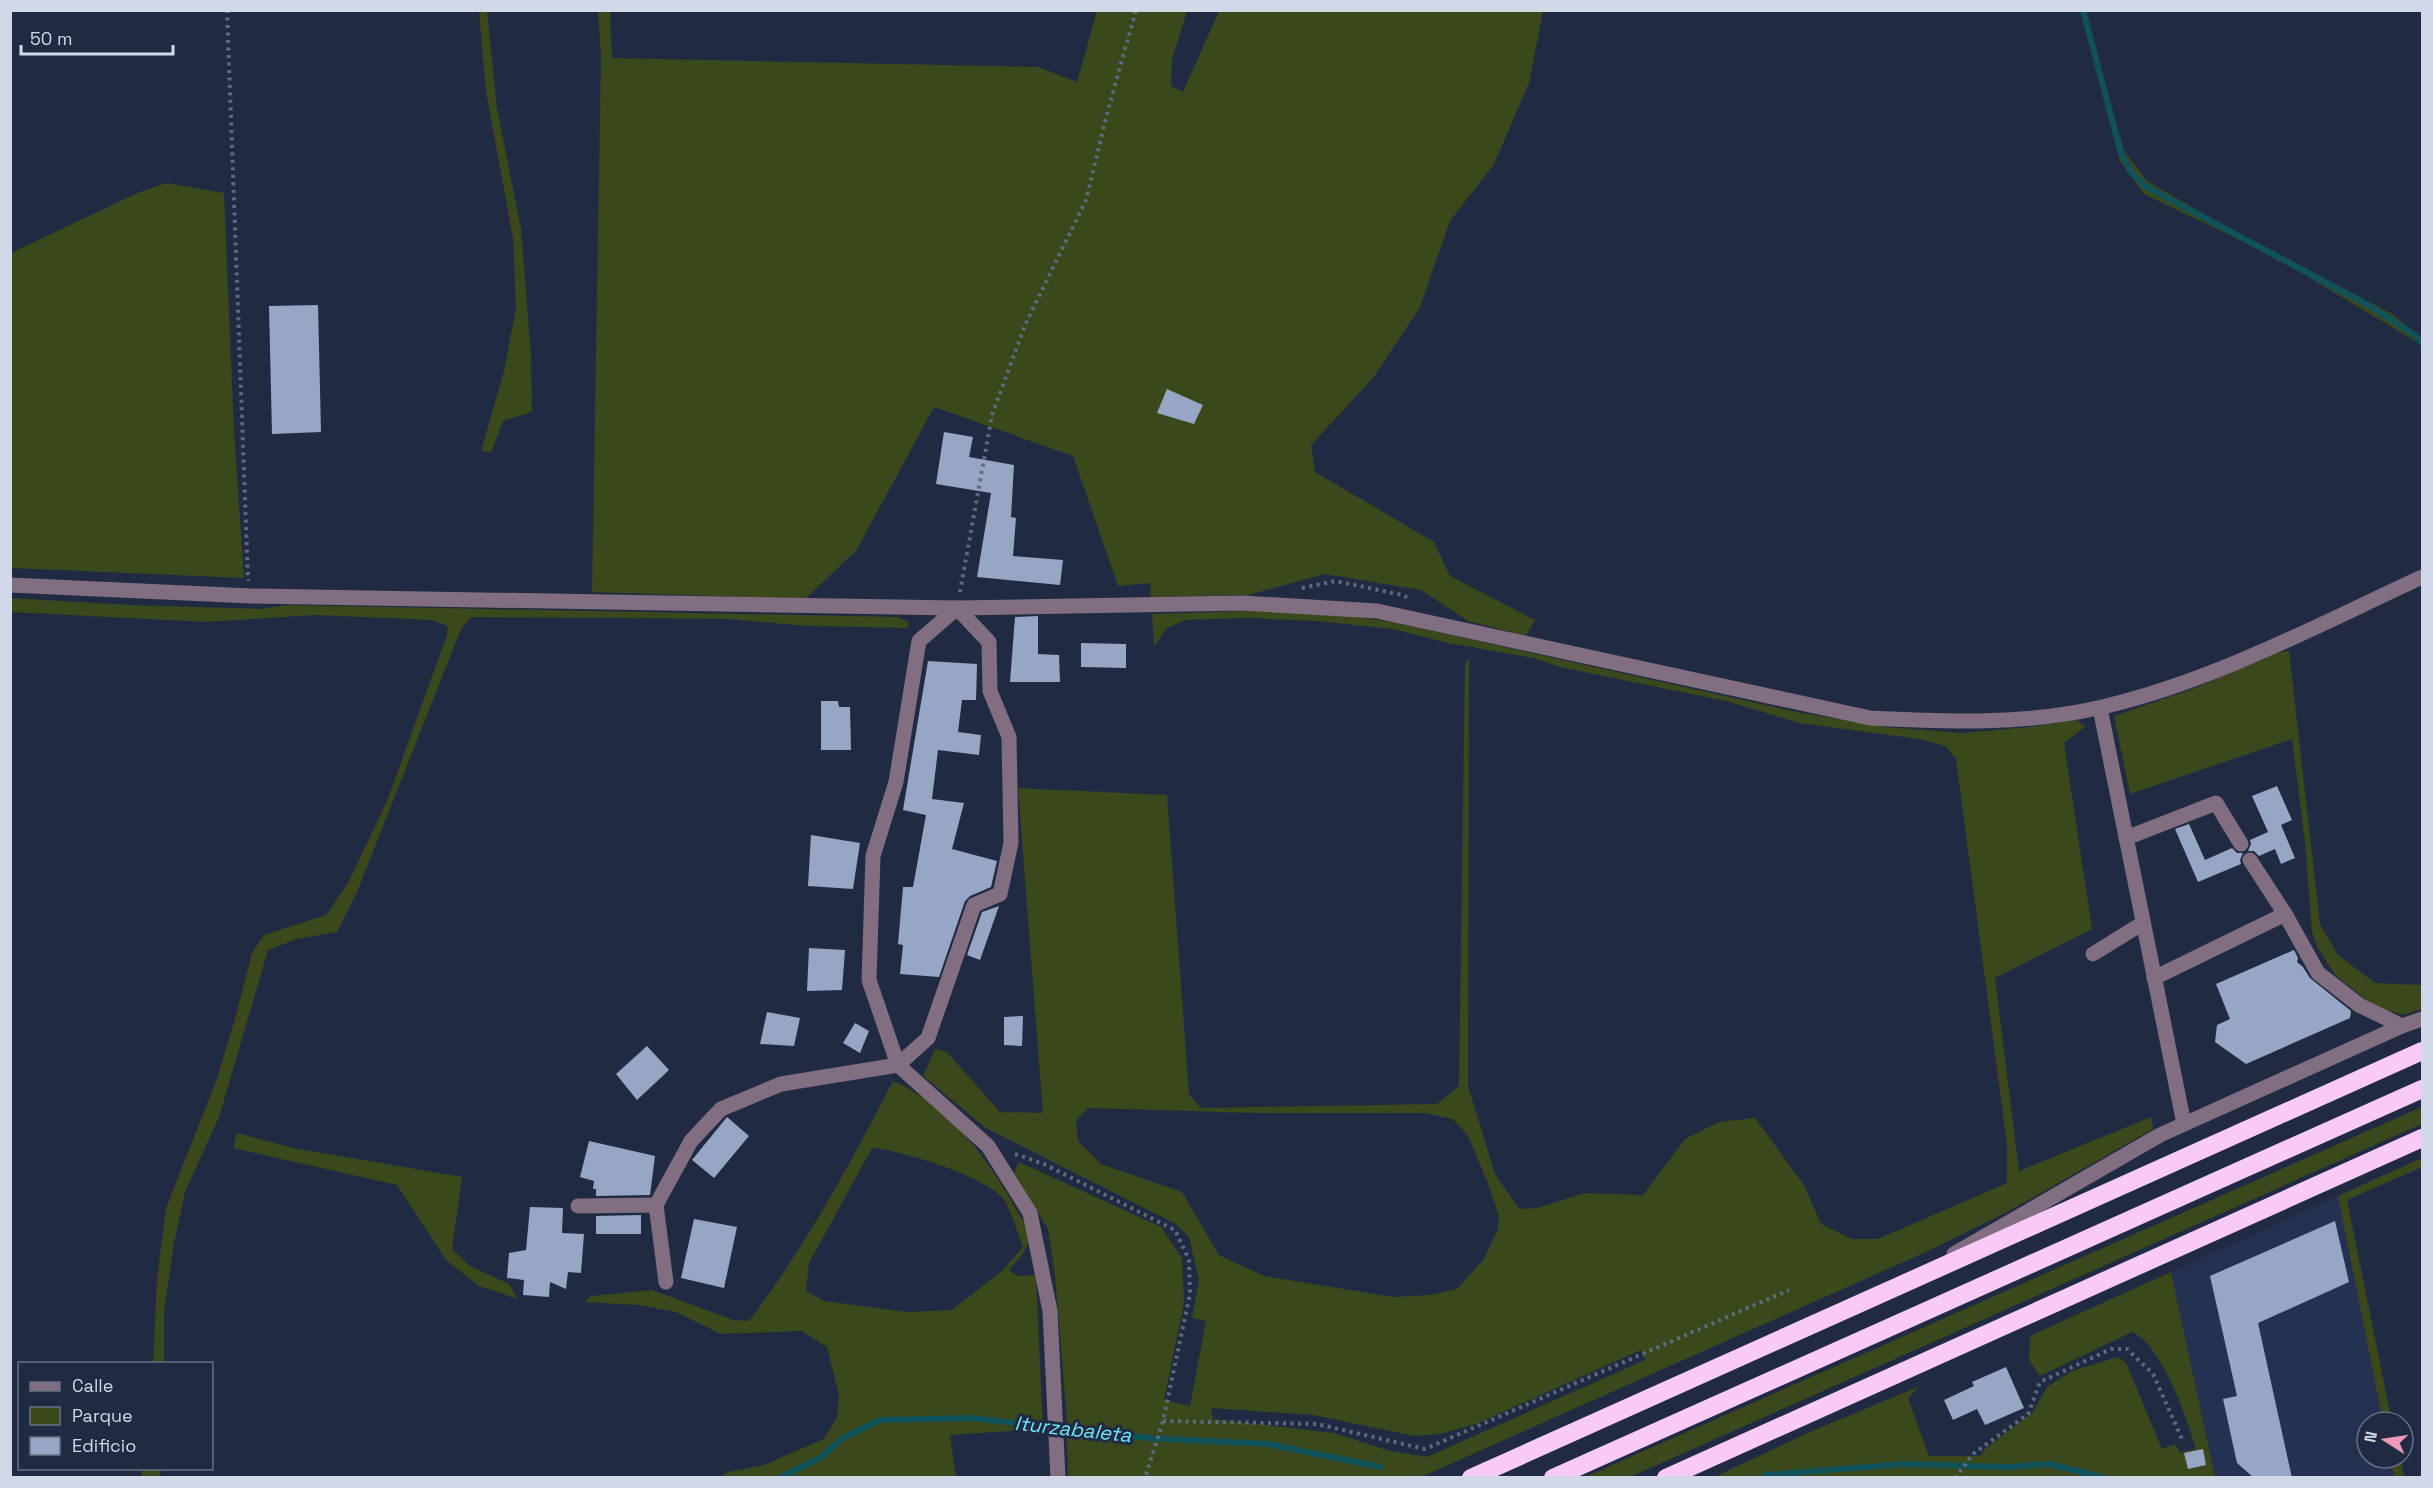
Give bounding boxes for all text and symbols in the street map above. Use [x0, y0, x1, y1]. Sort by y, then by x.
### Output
scale bar [21, 18, 172, 56]
text: 50 m [30, 27, 72, 50]
legend [18, 1362, 213, 1470]
text: Calle [72, 1374, 113, 1397]
text: Parque [72, 1404, 133, 1427]
water label: Iturzabaleta [1013, 1410, 1133, 1448]
north arrow [2355, 1410, 2415, 1470]
text: N [2359, 1430, 2382, 1444]
text: Edificio [72, 1434, 136, 1457]

